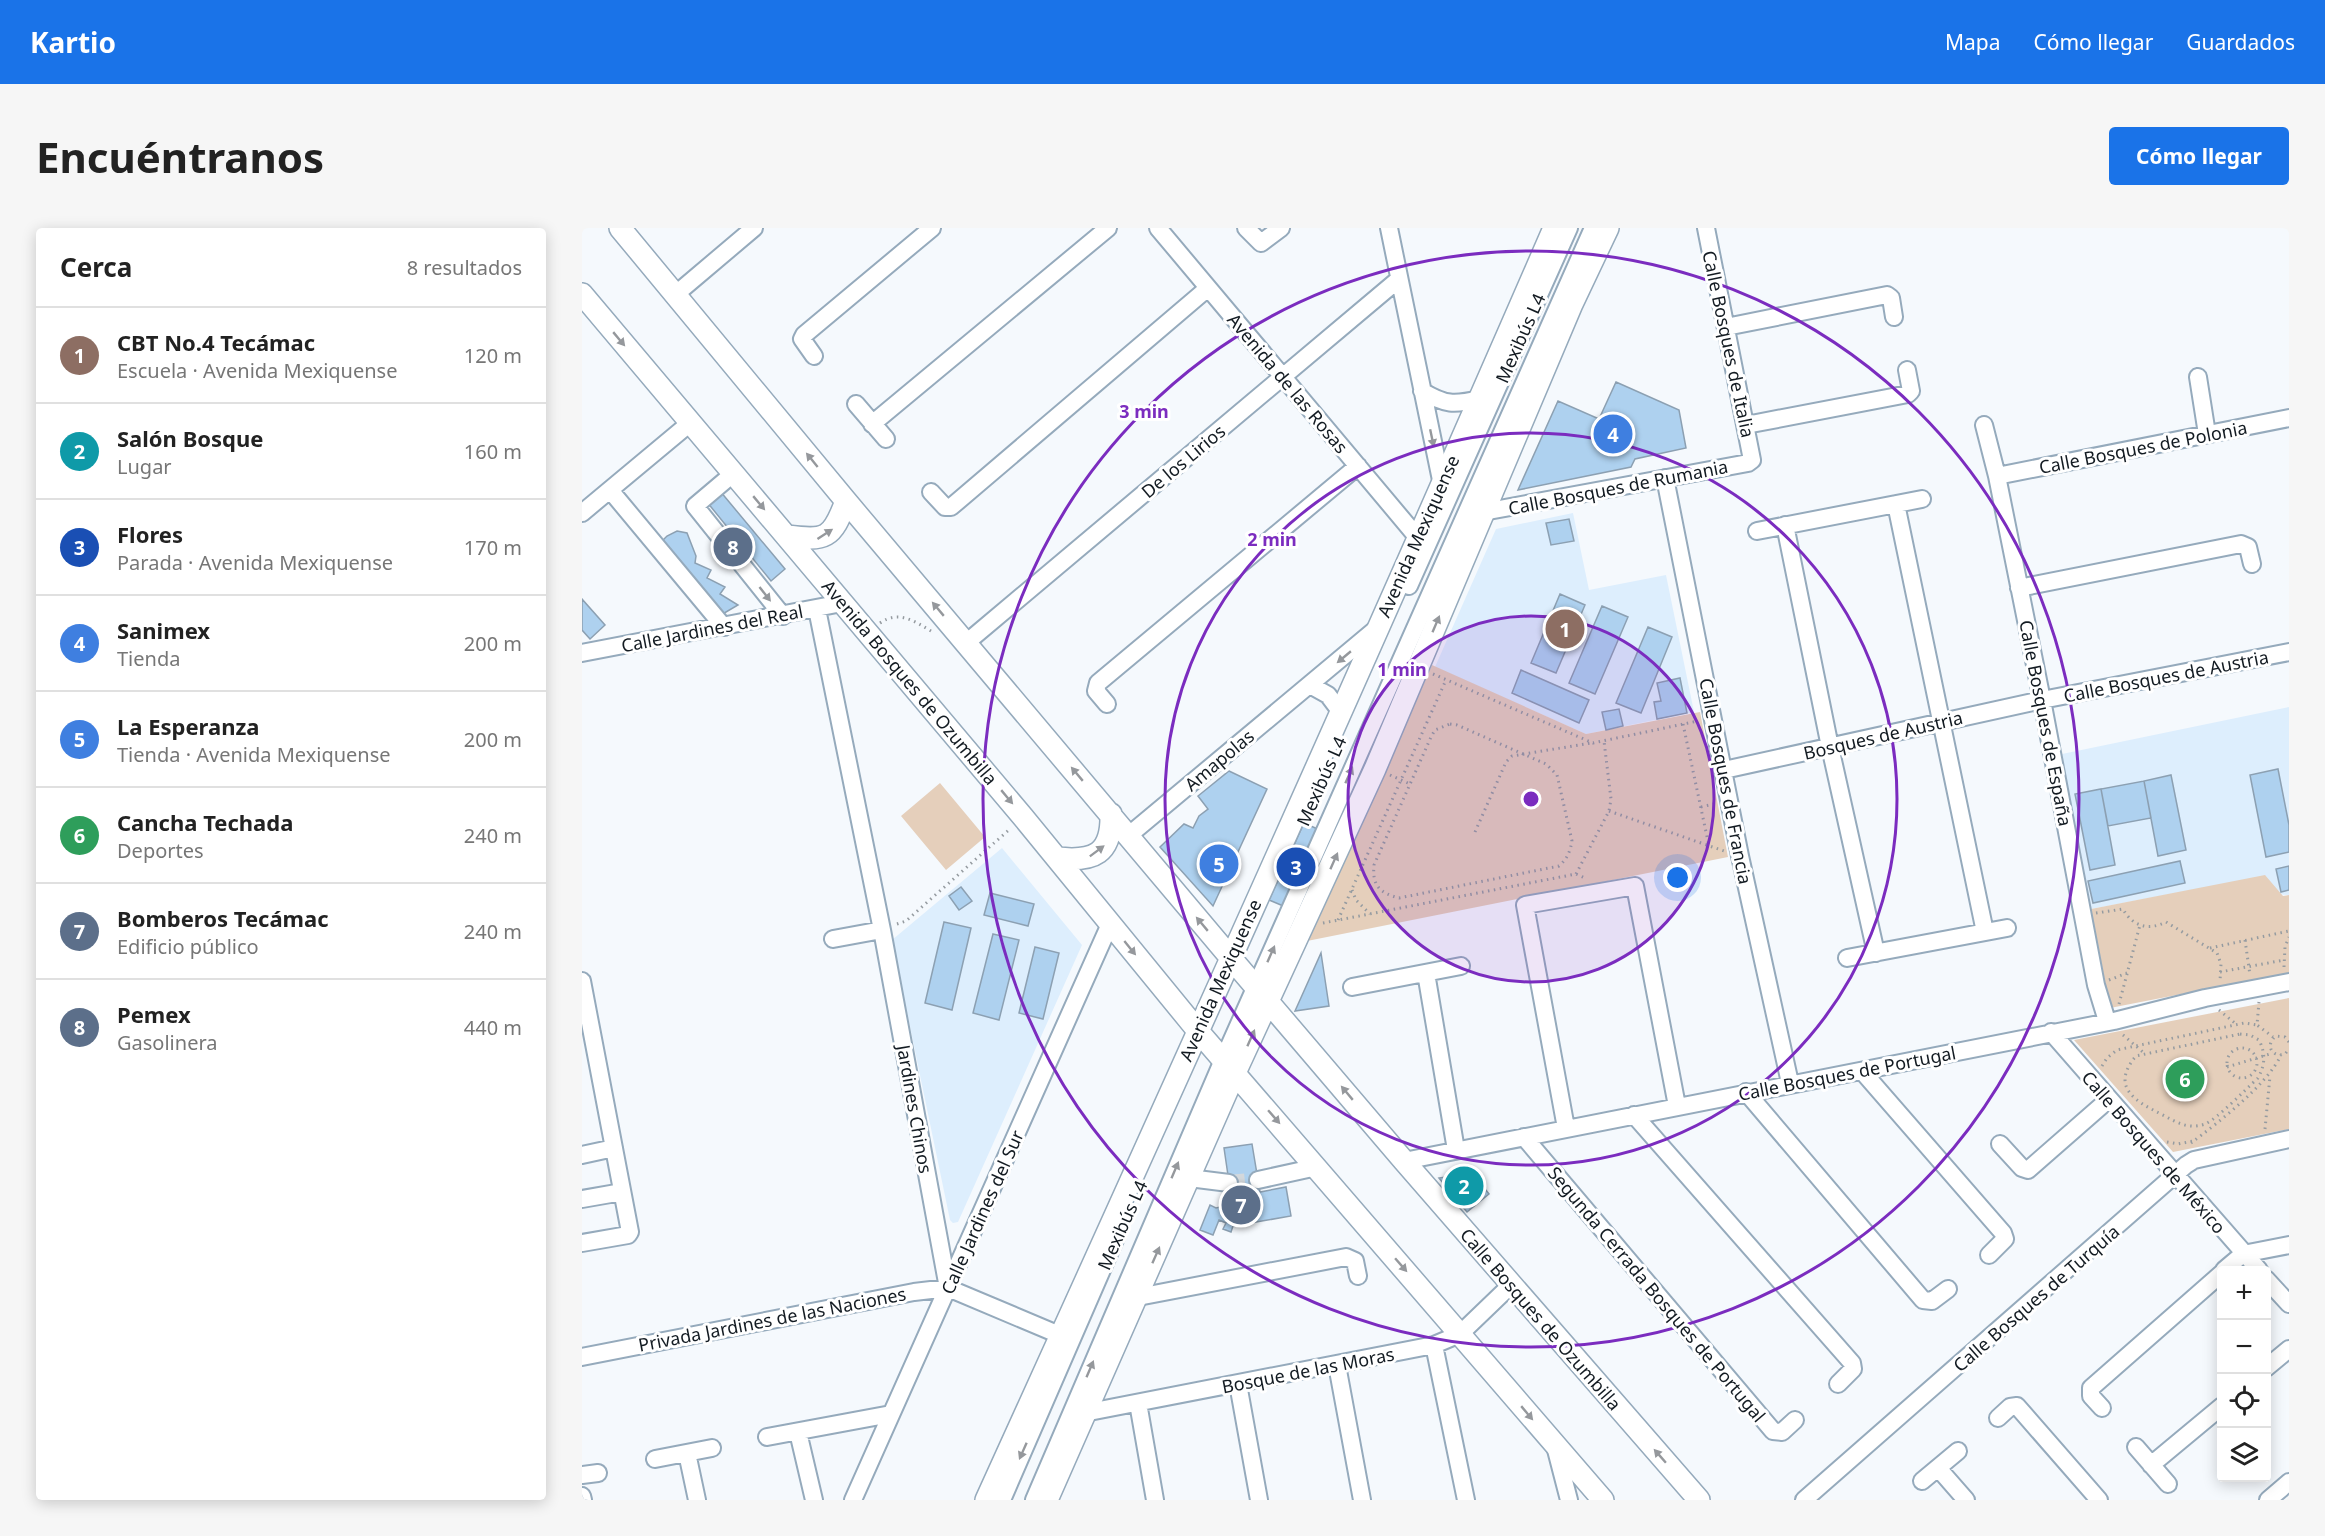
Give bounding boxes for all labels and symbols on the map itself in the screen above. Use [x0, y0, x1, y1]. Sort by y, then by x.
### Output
street label: Calle Bosques de Italia [1697, 248, 1761, 440]
street label: Mexibús L4 [1490, 289, 1550, 387]
street label: Avenida de las Rosas [1222, 308, 1354, 458]
one-way arrow [613, 331, 626, 347]
text: 3 min [1119, 399, 1169, 423]
pin: 4 [1594, 412, 1632, 456]
street label: Calle Bosques de Polonia [2037, 415, 2249, 479]
street label: De los Lirios [1136, 419, 1230, 503]
one-way arrow [1428, 429, 1437, 448]
street label: Avenida Mexiquense [1371, 451, 1465, 621]
one-way arrow [806, 453, 819, 468]
street label: Calle Bosques de Rumania [1506, 454, 1730, 520]
one-way arrow [753, 495, 766, 511]
pin: 8 [714, 524, 752, 570]
text: 2 min [1247, 527, 1297, 551]
one-way arrow [816, 528, 833, 539]
street label: Avenida Bosques de Ozumbilla [817, 574, 1003, 790]
one-way arrow [758, 586, 771, 602]
street label: Calle Jardines del Real [619, 599, 805, 657]
one-way arrow [932, 602, 945, 617]
pin: 1 [1546, 606, 1584, 652]
one-way arrow [1432, 615, 1441, 633]
street label: Calle Bosques de España [2014, 618, 2078, 828]
street label: Calle Bosques de Austria [2061, 644, 2271, 708]
one-way arrow [1336, 650, 1352, 663]
text: 1 min [1377, 657, 1427, 681]
street label: Calle Bosques de Francia [1694, 676, 1758, 886]
street label: Bosques de Austria [1801, 705, 1965, 765]
street label: Amapolas [1179, 724, 1259, 796]
street label: Mexibús L4 [1291, 732, 1351, 830]
one-way arrow [1071, 767, 1084, 782]
one-way arrow [1345, 767, 1354, 784]
one-way arrow [1000, 789, 1013, 805]
centre of rings [1521, 789, 1541, 809]
pin: 5 [1200, 842, 1238, 886]
pin: 3 [1276, 844, 1316, 890]
one-way arrow [1089, 845, 1105, 857]
one-way arrow [1329, 852, 1339, 870]
your location [1663, 863, 1692, 892]
street label: Avenida Mexiquense [1173, 895, 1267, 1065]
one-way arrow [1196, 917, 1209, 932]
one-way arrow [1123, 940, 1136, 956]
one-way arrow [1266, 945, 1275, 962]
one-way arrow [1246, 1028, 1256, 1046]
street label: Calle Bosques de Portugal [1736, 1040, 1958, 1106]
street label: Jardines Chinos [892, 1041, 938, 1175]
pin: 6 [2166, 1056, 2204, 1102]
street label: Calle Bosques de México [2077, 1066, 2231, 1238]
one-way arrow [1340, 1085, 1353, 1101]
one-way arrow [1267, 1109, 1280, 1124]
street label: Calle Jardines del Sur [935, 1126, 1029, 1298]
one-way arrow [1170, 1161, 1180, 1179]
street label: Segunda Cerrada Bosques de Portugal [1543, 1161, 1771, 1427]
pin: 2 [1444, 1164, 1484, 1208]
street label: Mexibús L4 [1092, 1176, 1152, 1274]
pin: 7 [1222, 1182, 1260, 1228]
street label: Calle Bosques de Turquía [1948, 1219, 2124, 1377]
street label: Calle Bosques de Ozumbilla [1455, 1223, 1627, 1415]
one-way arrow [1151, 1245, 1161, 1263]
one-way arrow [1394, 1257, 1407, 1272]
street label: Privada Jardines de las Naciones [636, 1281, 908, 1357]
street label: Bosque de las Moras [1220, 1342, 1396, 1398]
one-way arrow [1086, 1360, 1095, 1378]
one-way arrow [1521, 1405, 1534, 1421]
one-way arrow [1018, 1442, 1027, 1460]
one-way arrow [1654, 1449, 1667, 1464]

